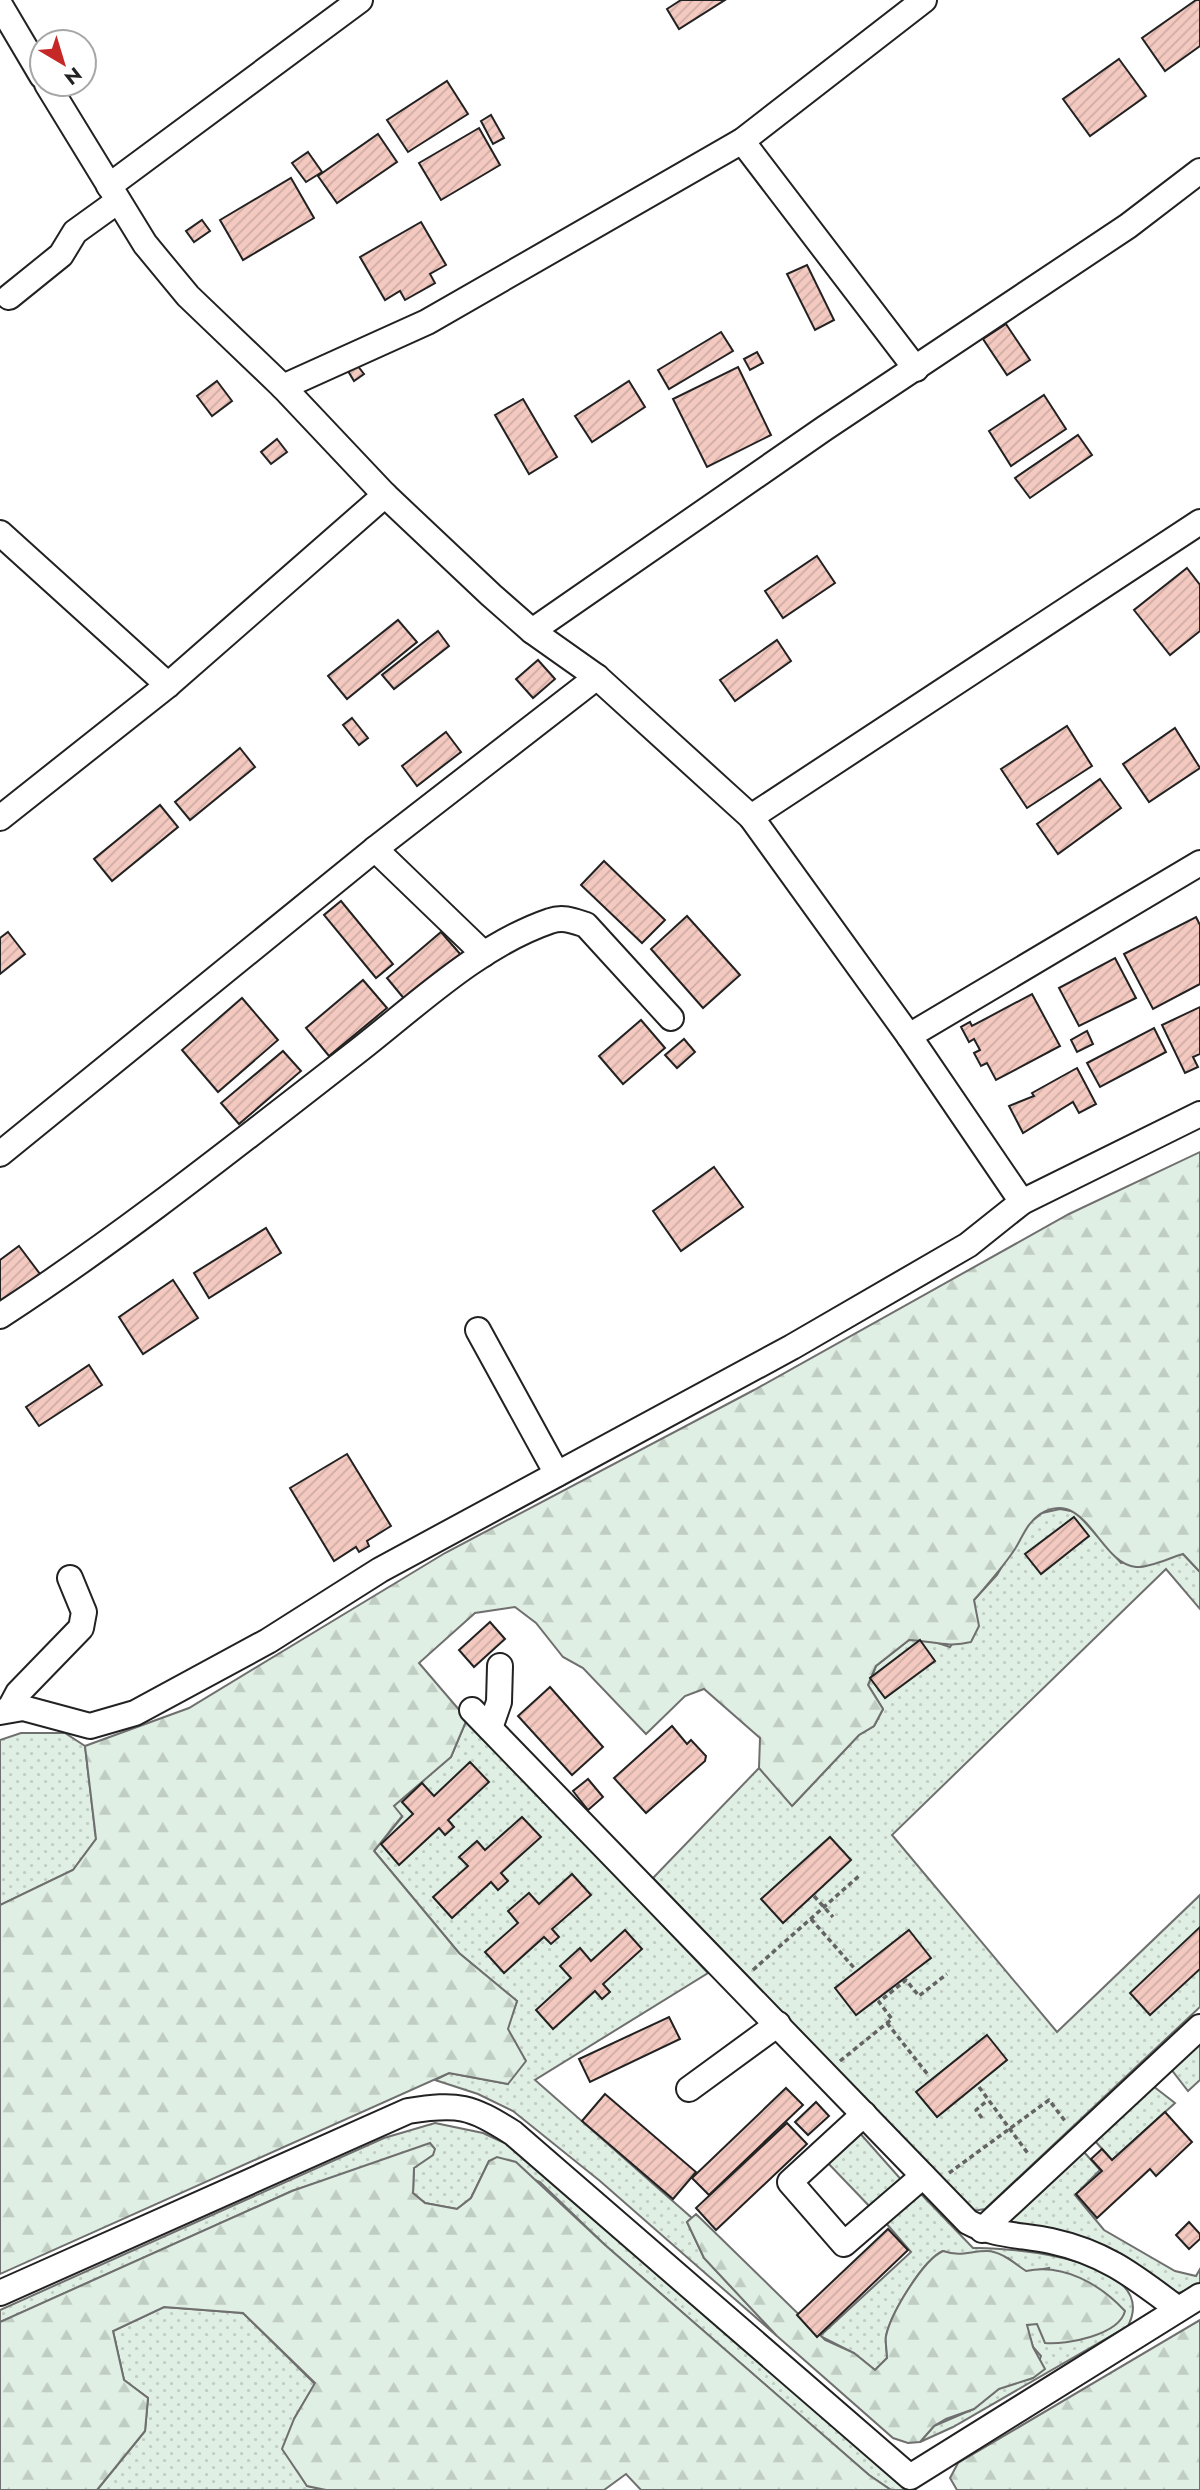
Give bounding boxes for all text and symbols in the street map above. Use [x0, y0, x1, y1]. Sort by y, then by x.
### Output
north arrow [28, 28, 98, 98]
text: N [59, 61, 87, 91]

